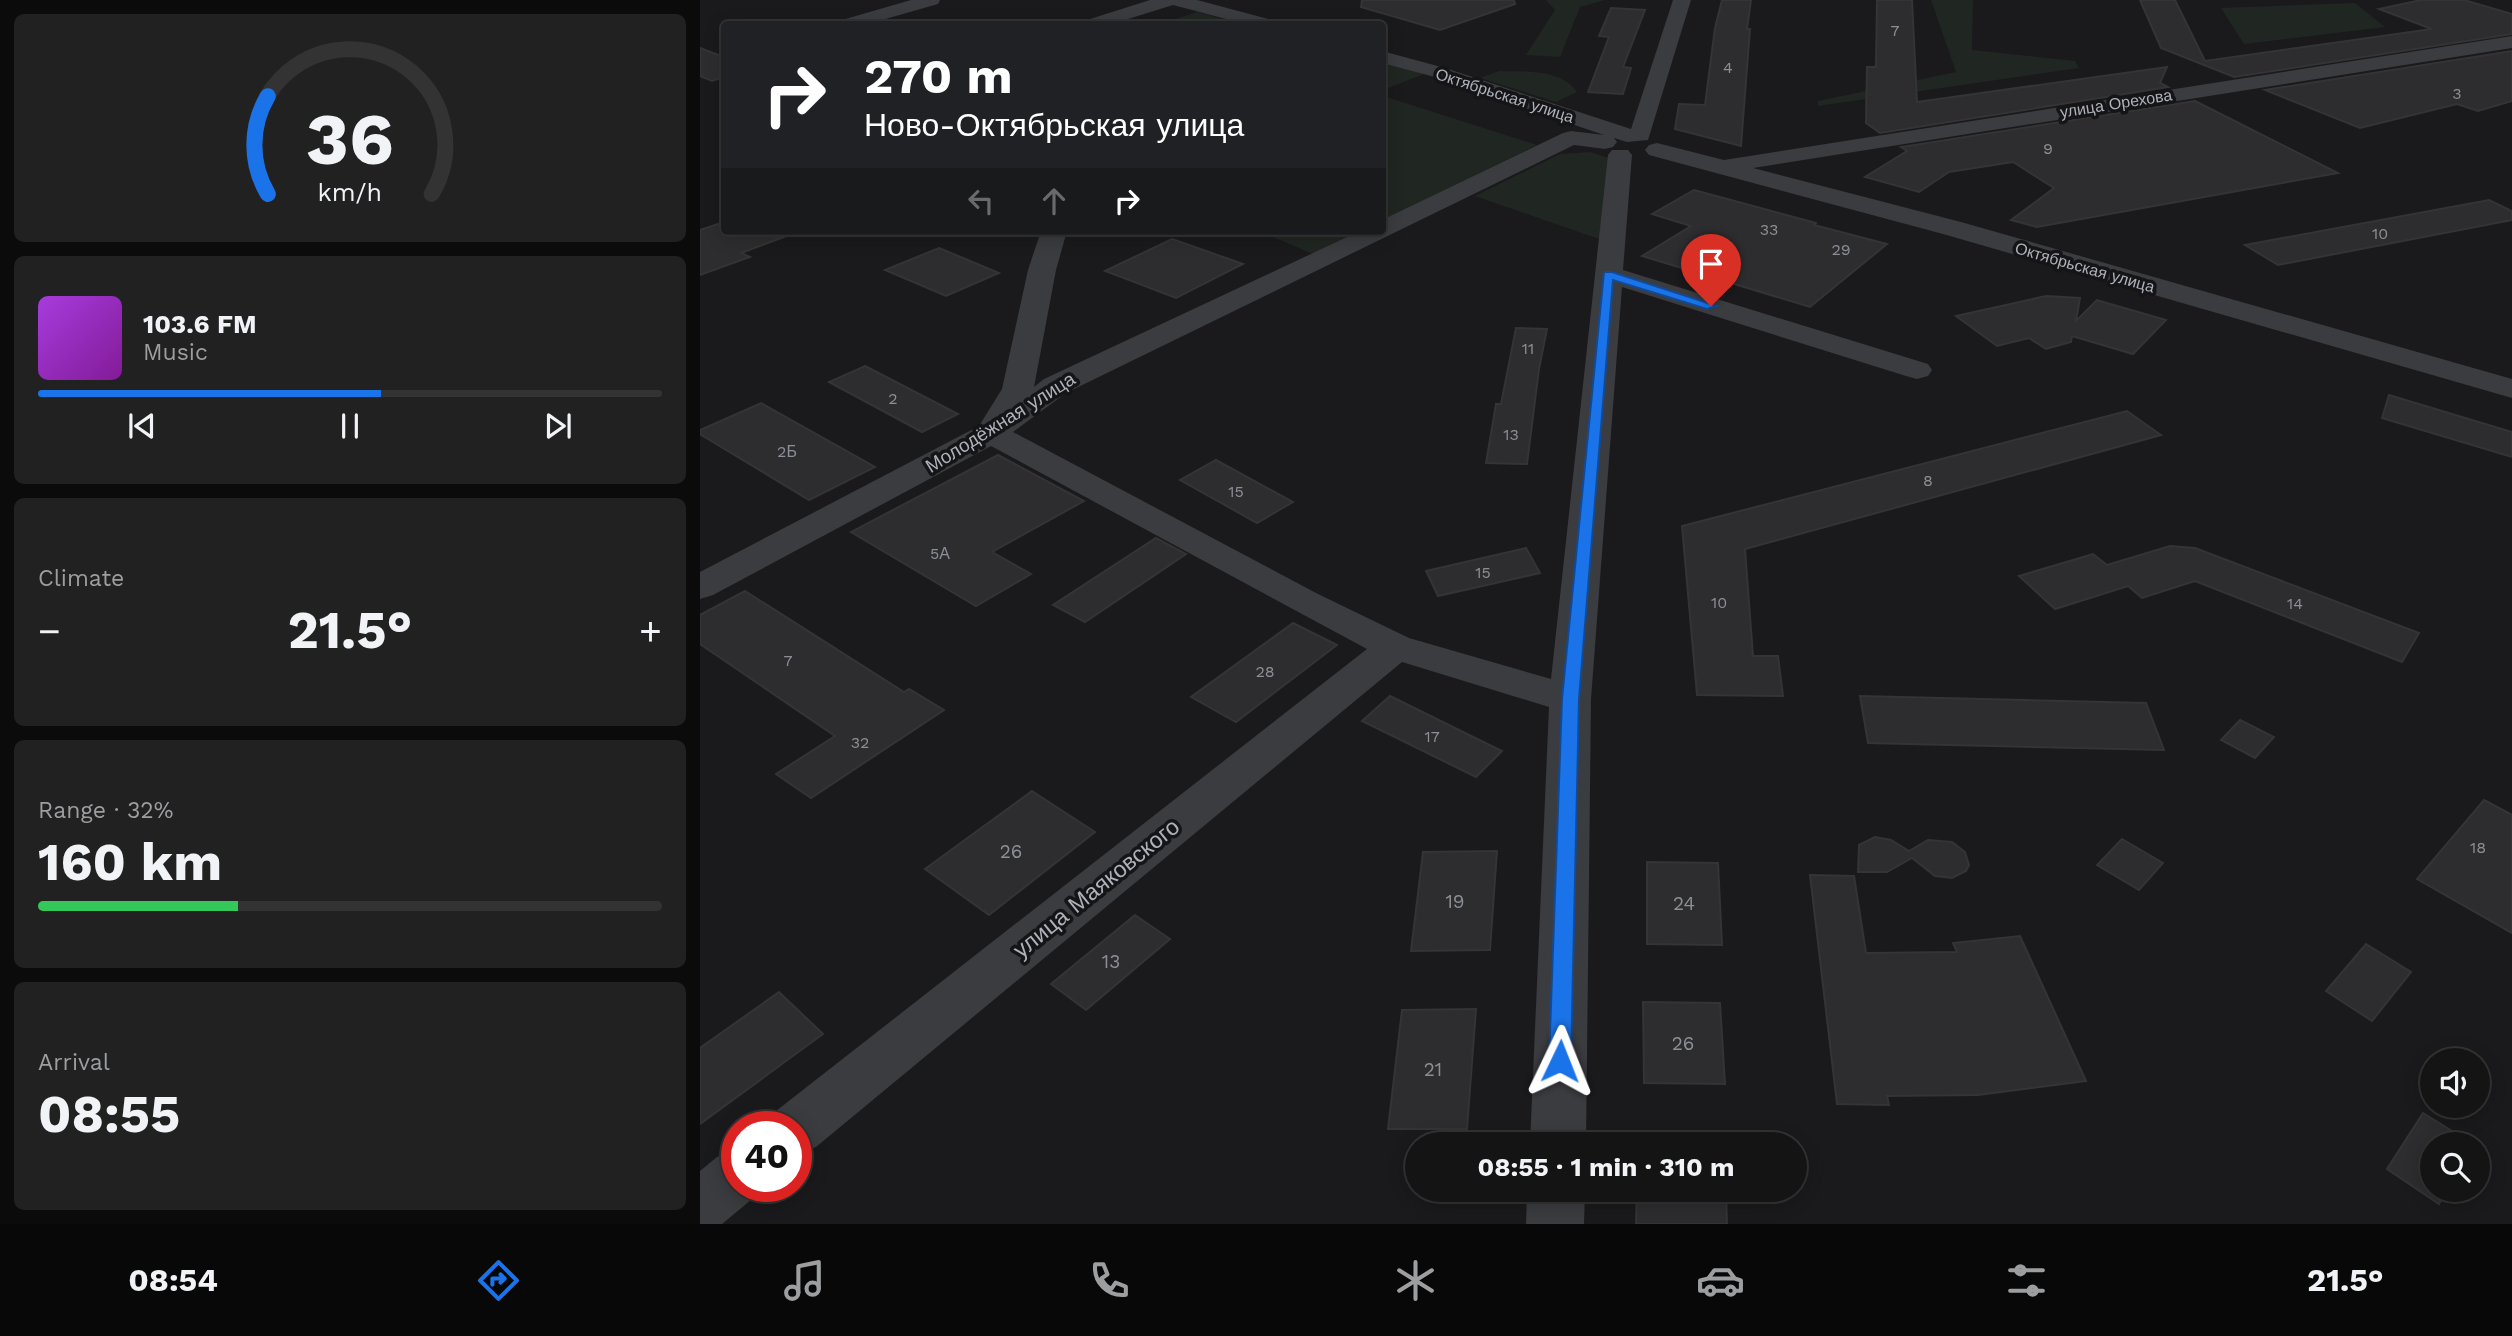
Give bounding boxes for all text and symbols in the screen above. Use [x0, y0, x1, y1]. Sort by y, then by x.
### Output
house number: 7 [1891, 21, 1900, 40]
text: 270 m [864, 47, 1013, 105]
icon: right [749, 49, 840, 140]
house number: 4 [1723, 58, 1733, 77]
street label: Октябрьская улица [1433, 64, 1577, 127]
house number: 3 [2452, 84, 2462, 103]
street label: улица Орехова [2059, 85, 2174, 122]
text: 36 [306, 96, 394, 182]
text: Ново-Октябрьская улица [864, 106, 1244, 144]
house number: 9 [2043, 139, 2053, 158]
text: km/h [318, 178, 382, 207]
icon: left [962, 182, 1000, 220]
icon: ahead [1035, 182, 1073, 220]
icon: right [1108, 182, 1146, 220]
house number: 33 [1760, 220, 1778, 239]
house number: 10 [2372, 224, 2388, 243]
pin [1681, 234, 1741, 306]
street label: Октябрьская улица [2013, 238, 2157, 297]
house number: 29 [1831, 240, 1851, 259]
icon: arrive [1692, 245, 1730, 283]
text: 103.6 FM [143, 309, 257, 339]
text: Music [143, 339, 208, 366]
house number: 11 [1522, 339, 1534, 358]
street label: Молодёжная улица [921, 367, 1080, 478]
house number: 2 [888, 389, 898, 408]
icon: previous [123, 407, 161, 445]
icon: pause [331, 407, 369, 445]
icon: next [539, 407, 577, 445]
house number: 13 [1503, 425, 1519, 444]
house number: 2Б [777, 442, 797, 461]
house number: 8 [1923, 471, 1933, 490]
house number: 15 [1228, 482, 1244, 501]
house number: 5А [930, 544, 950, 563]
house number: 15 [1475, 563, 1491, 582]
text: Climate [38, 565, 124, 592]
house number: 10 [1711, 593, 1727, 612]
house number: 14 [2287, 594, 2303, 613]
text: 21.5° [288, 600, 412, 661]
text: − [38, 609, 61, 653]
text: + [639, 609, 662, 653]
house number: 7 [784, 651, 793, 670]
house number: 28 [1255, 662, 1275, 681]
house number: 17 [1424, 727, 1440, 746]
house number: 32 [851, 733, 869, 752]
text: Range · 32% [38, 797, 173, 824]
street label: улица Маяковского [1008, 813, 1185, 964]
text: 160 km [38, 832, 222, 893]
house number: 18 [2470, 838, 2486, 857]
house number: 26 [1000, 840, 1022, 863]
house number: 19 [1445, 890, 1465, 913]
house number: 24 [1673, 892, 1695, 915]
house number: 13 [1102, 950, 1120, 973]
position arrow [1523, 1024, 1597, 1098]
house number: 26 [1672, 1032, 1694, 1055]
map controls [2420, 1048, 2490, 1202]
button: sound [2420, 1048, 2490, 1118]
text: Arrival [38, 1049, 110, 1076]
house number: 21 [1424, 1058, 1442, 1081]
text: 08:55 [38, 1084, 180, 1145]
speed limit sign: 40 [721, 1111, 812, 1202]
button: search [2420, 1132, 2490, 1202]
text: 08:55 · 1 min · 310 m [1477, 1152, 1735, 1182]
icon: directions [474, 1256, 523, 1305]
icon: music [780, 1256, 829, 1305]
icon: phone [1085, 1256, 1134, 1305]
icon: climate [1391, 1256, 1440, 1305]
icon: car [1696, 1256, 1745, 1305]
icon: filters [2002, 1256, 2051, 1305]
text: 08:54 [128, 1261, 218, 1299]
text: 21.5° [2307, 1261, 2384, 1299]

